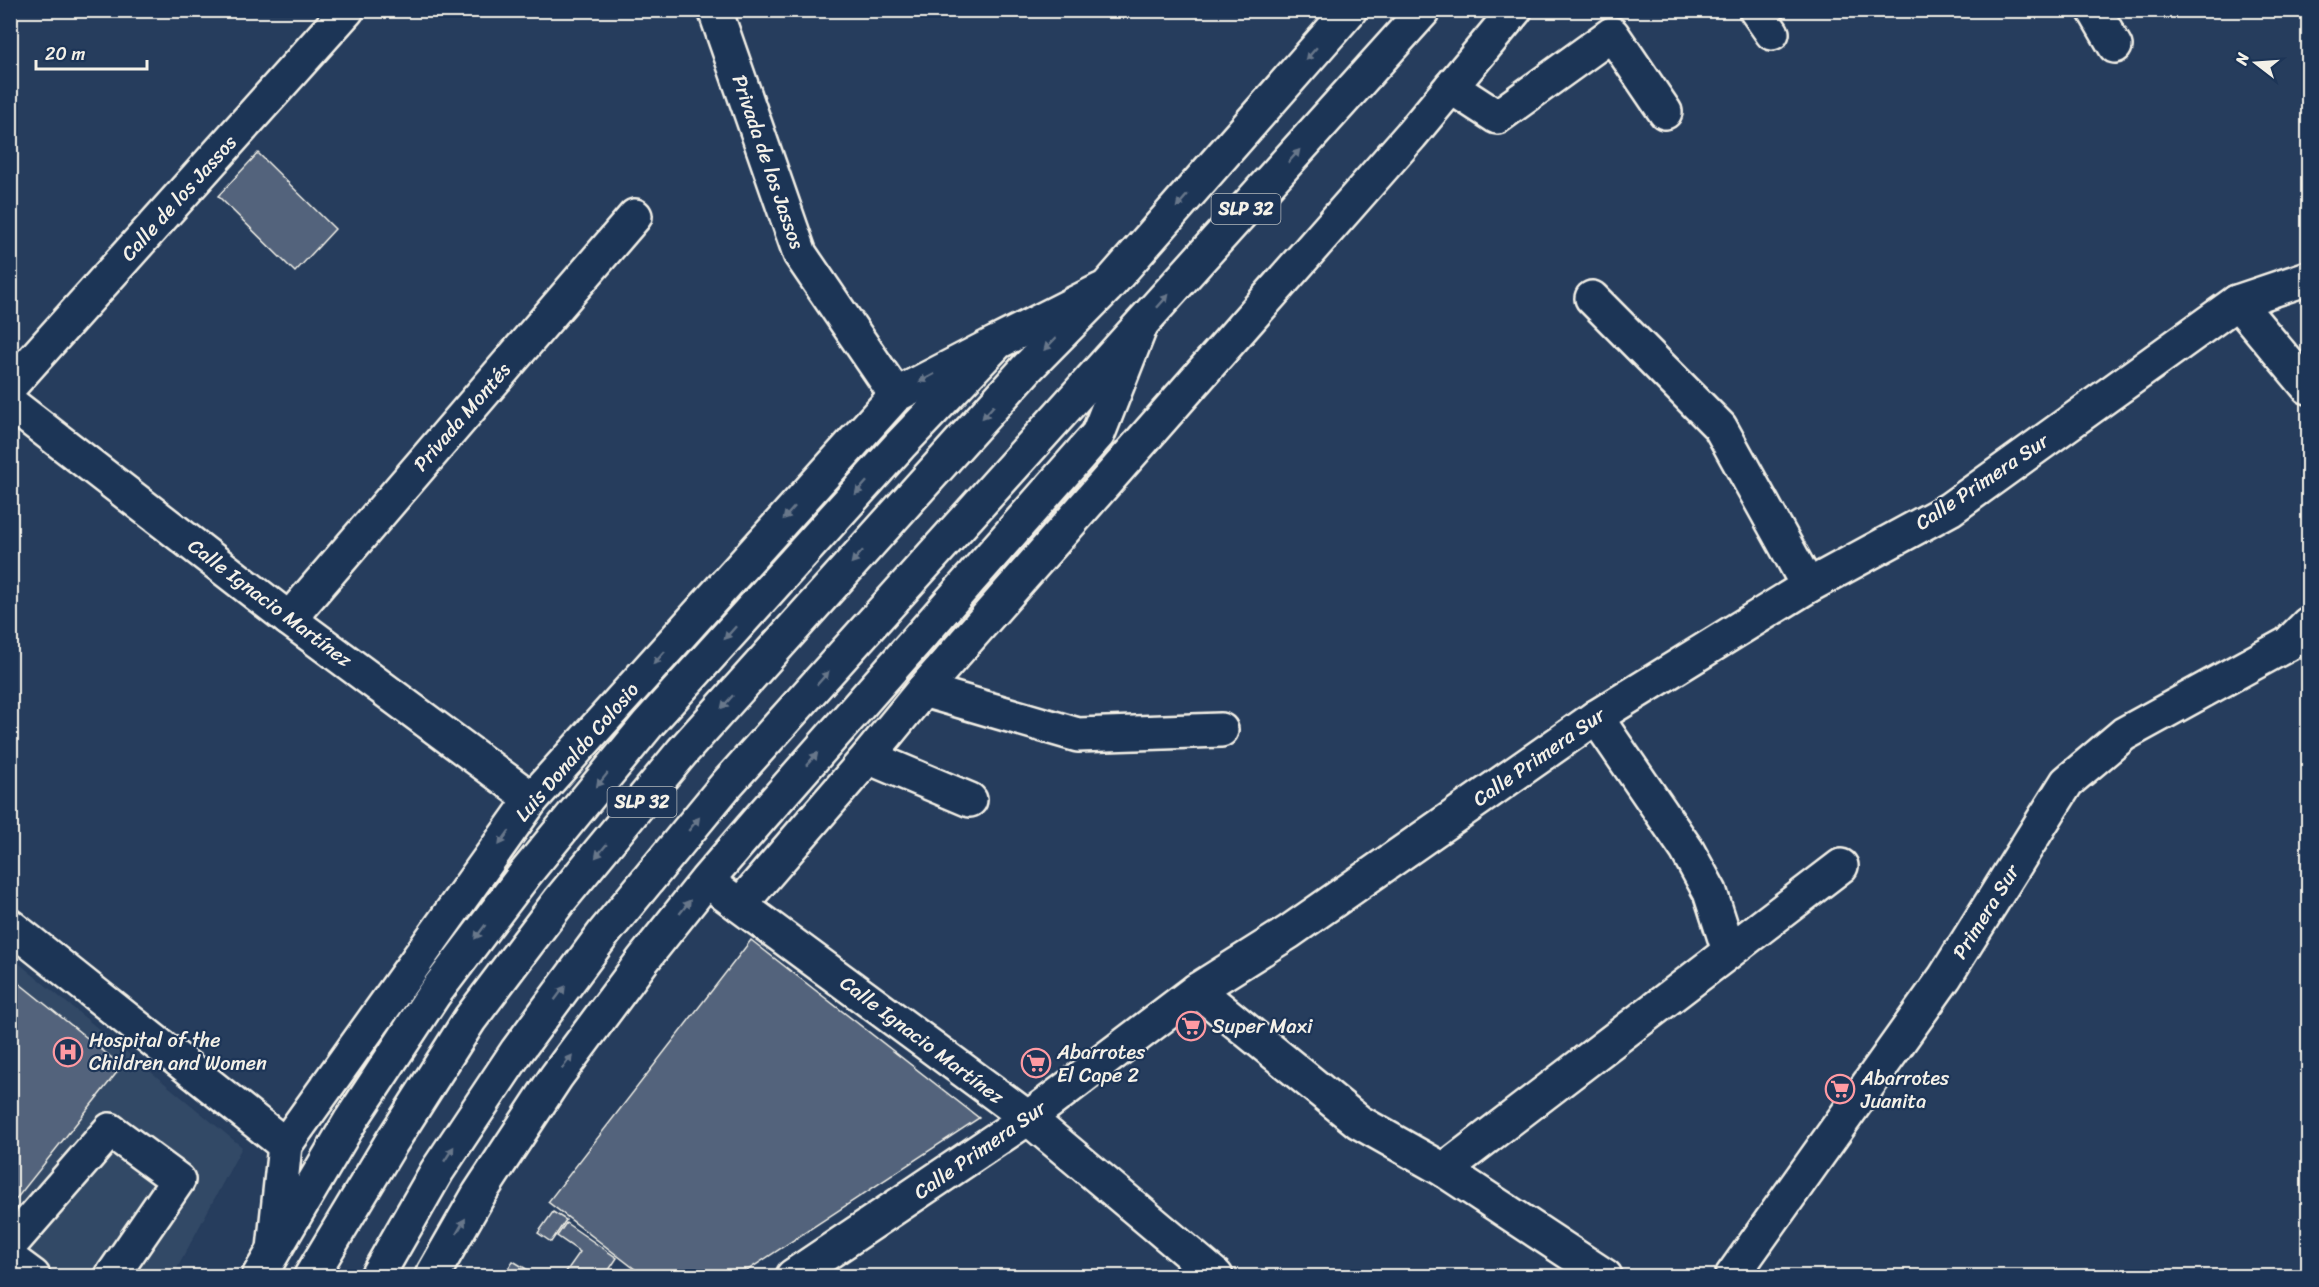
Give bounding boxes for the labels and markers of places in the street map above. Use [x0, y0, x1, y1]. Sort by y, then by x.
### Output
place label: Super Maxi [1212, 1009, 1314, 1044]
supermarket icon: Super Maxi [1175, 1010, 1207, 1042]
place label: Hospital of the Children and Women [89, 1023, 267, 1081]
place label: Abarrotes El Cape 2 [1056, 1035, 1146, 1093]
hospital icon: Hospital of the Children and Women [52, 1036, 84, 1068]
supermarket icon: Abarrotes El Cape 2 [1020, 1047, 1052, 1079]
place label: Abarrotes Juanita [1860, 1061, 1950, 1119]
supermarket icon: Abarrotes Juanita [1824, 1073, 1856, 1105]

